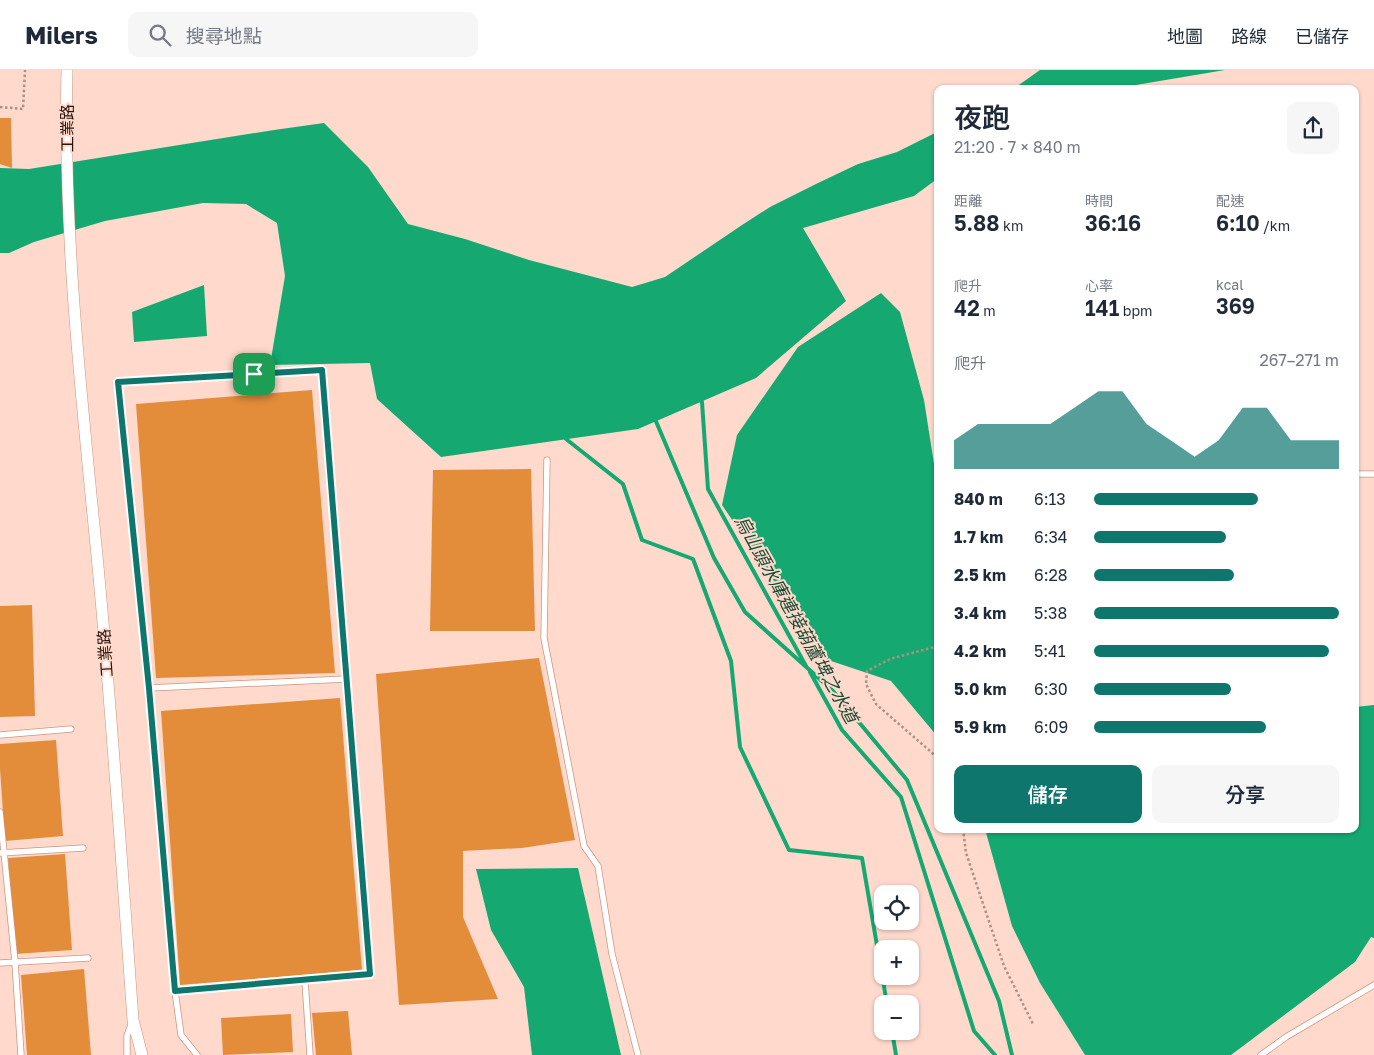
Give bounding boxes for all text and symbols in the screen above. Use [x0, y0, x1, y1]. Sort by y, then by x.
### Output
search box [128, 12, 478, 57]
text: Milers [25, 20, 98, 49]
icon: search [146, 21, 174, 49]
text: 搜尋地點 [186, 24, 262, 47]
text: 地圖 [1167, 25, 1203, 47]
text: 路線 [1231, 25, 1267, 47]
text: 已儲存 [1295, 25, 1349, 47]
text: 夜跑 [954, 101, 1010, 134]
button: share [1287, 102, 1339, 154]
street label: 工業路 [57, 104, 77, 152]
text: 21:20 · 7 × 840 m [954, 137, 1081, 157]
text: 距離 [954, 192, 982, 209]
text: 時間 [1085, 192, 1113, 209]
text: 配速 [1216, 192, 1244, 209]
text: 5.88 [954, 210, 1000, 236]
text: 36:16 [1085, 210, 1141, 236]
text: 6:10 [1216, 210, 1260, 236]
text: km [1000, 217, 1023, 234]
text: /km [1260, 217, 1290, 234]
text: kcal [1216, 276, 1244, 293]
text: 爬升 [954, 277, 982, 294]
text: 心率 [1085, 277, 1113, 294]
text: 369 [1216, 293, 1255, 319]
text: 42 [954, 295, 980, 321]
text: 141 [1085, 295, 1119, 321]
text: m [980, 302, 996, 319]
text: bpm [1119, 302, 1152, 319]
text: 267–271 m [1259, 350, 1339, 370]
pin [233, 353, 275, 395]
text: 爬升 [954, 353, 986, 373]
icon: arrive [240, 360, 268, 388]
text: 840 m [954, 489, 1003, 509]
text: 6:13 [1034, 489, 1066, 509]
water label: 烏山頭水庫連接葫蘆埤之水道 [731, 511, 865, 729]
text: 1.7 km [954, 527, 1003, 547]
text: 6:34 [1034, 527, 1068, 547]
text: 2.5 km [954, 565, 1006, 585]
text: 6:28 [1034, 565, 1068, 585]
text: 3.4 km [954, 603, 1006, 623]
text: 5:38 [1034, 603, 1067, 623]
street label: 工業路 [93, 628, 117, 678]
text: 4.2 km [954, 641, 1006, 661]
text: 5:41 [1034, 641, 1066, 661]
text: 5.0 km [954, 679, 1007, 699]
text: 6:30 [1034, 679, 1068, 699]
text: 5.9 km [954, 717, 1006, 737]
text: 6:09 [1034, 717, 1068, 737]
button: 儲存 [954, 765, 1142, 823]
button: 分享 [1152, 765, 1339, 823]
map controls [874, 885, 919, 1040]
button: locate [874, 885, 919, 930]
button: + [874, 940, 919, 985]
button: − [874, 995, 919, 1040]

